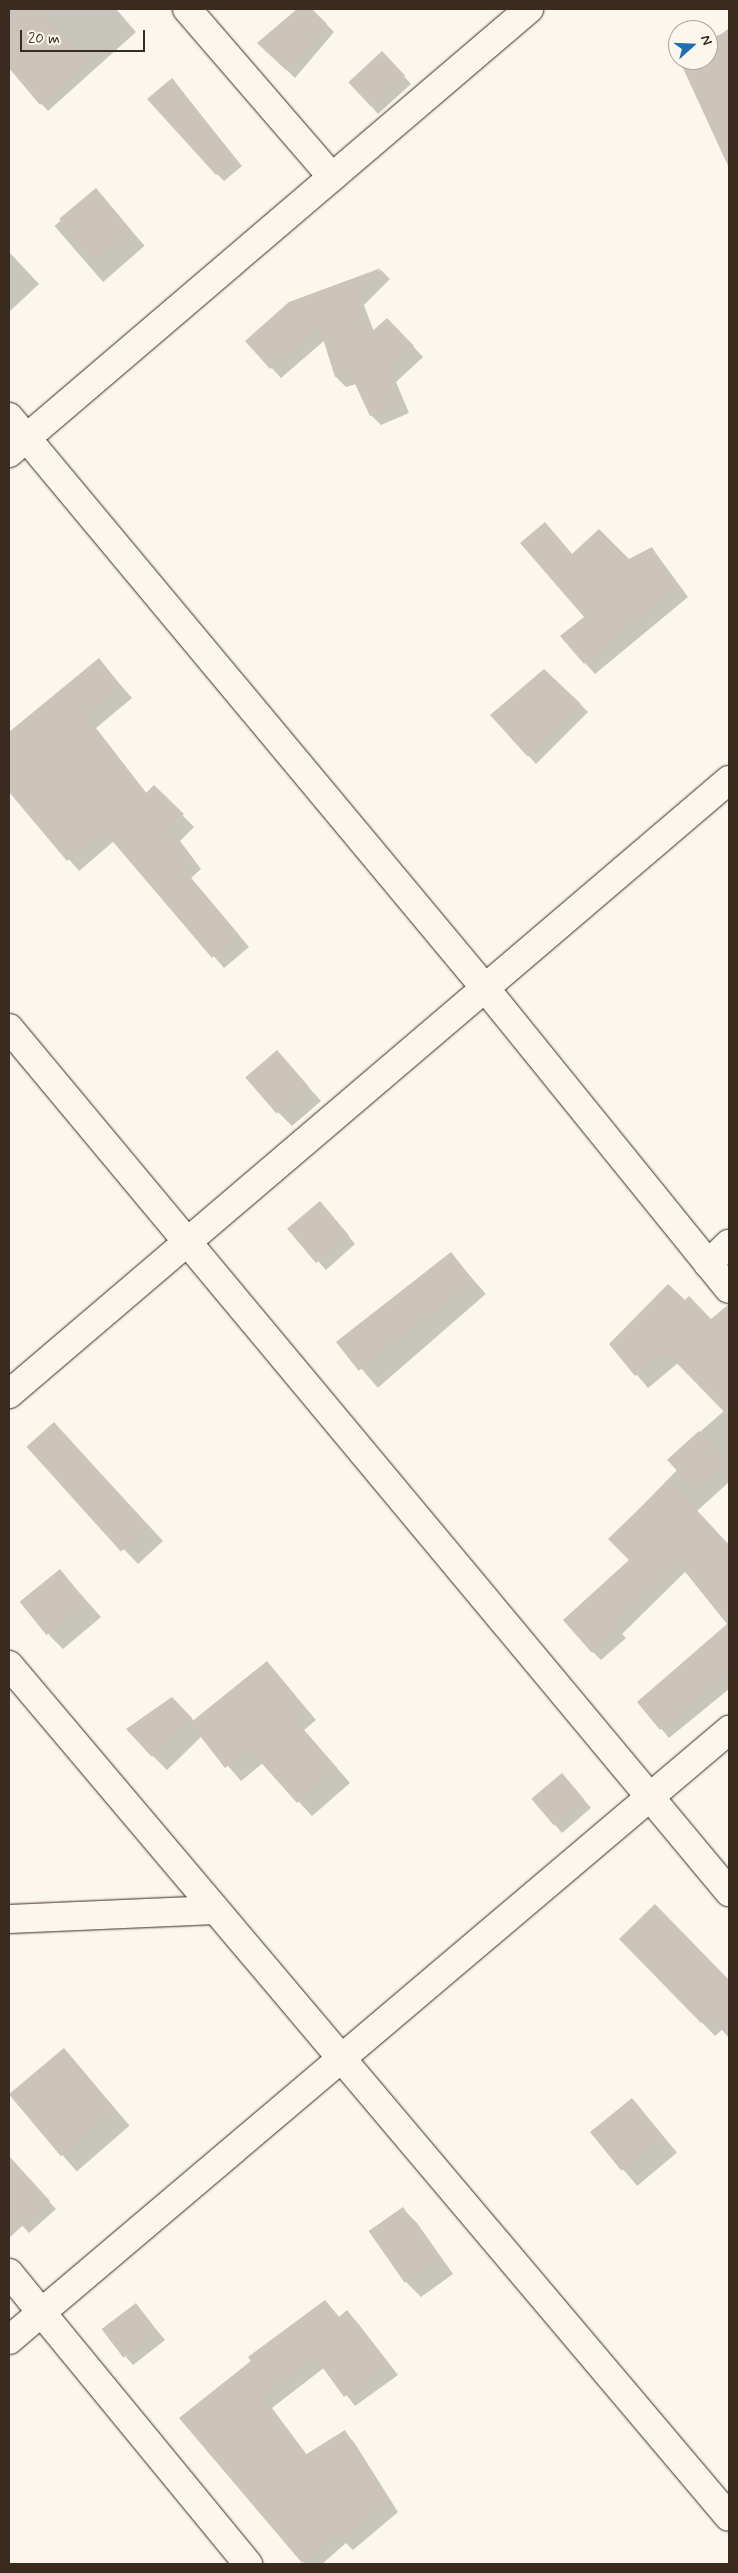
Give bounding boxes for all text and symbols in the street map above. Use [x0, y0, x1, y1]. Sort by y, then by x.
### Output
scale bar [22, 20, 148, 52]
north arrow [668, 20, 718, 70]
text: 20 m [28, 29, 60, 49]
text: N [696, 33, 716, 48]

